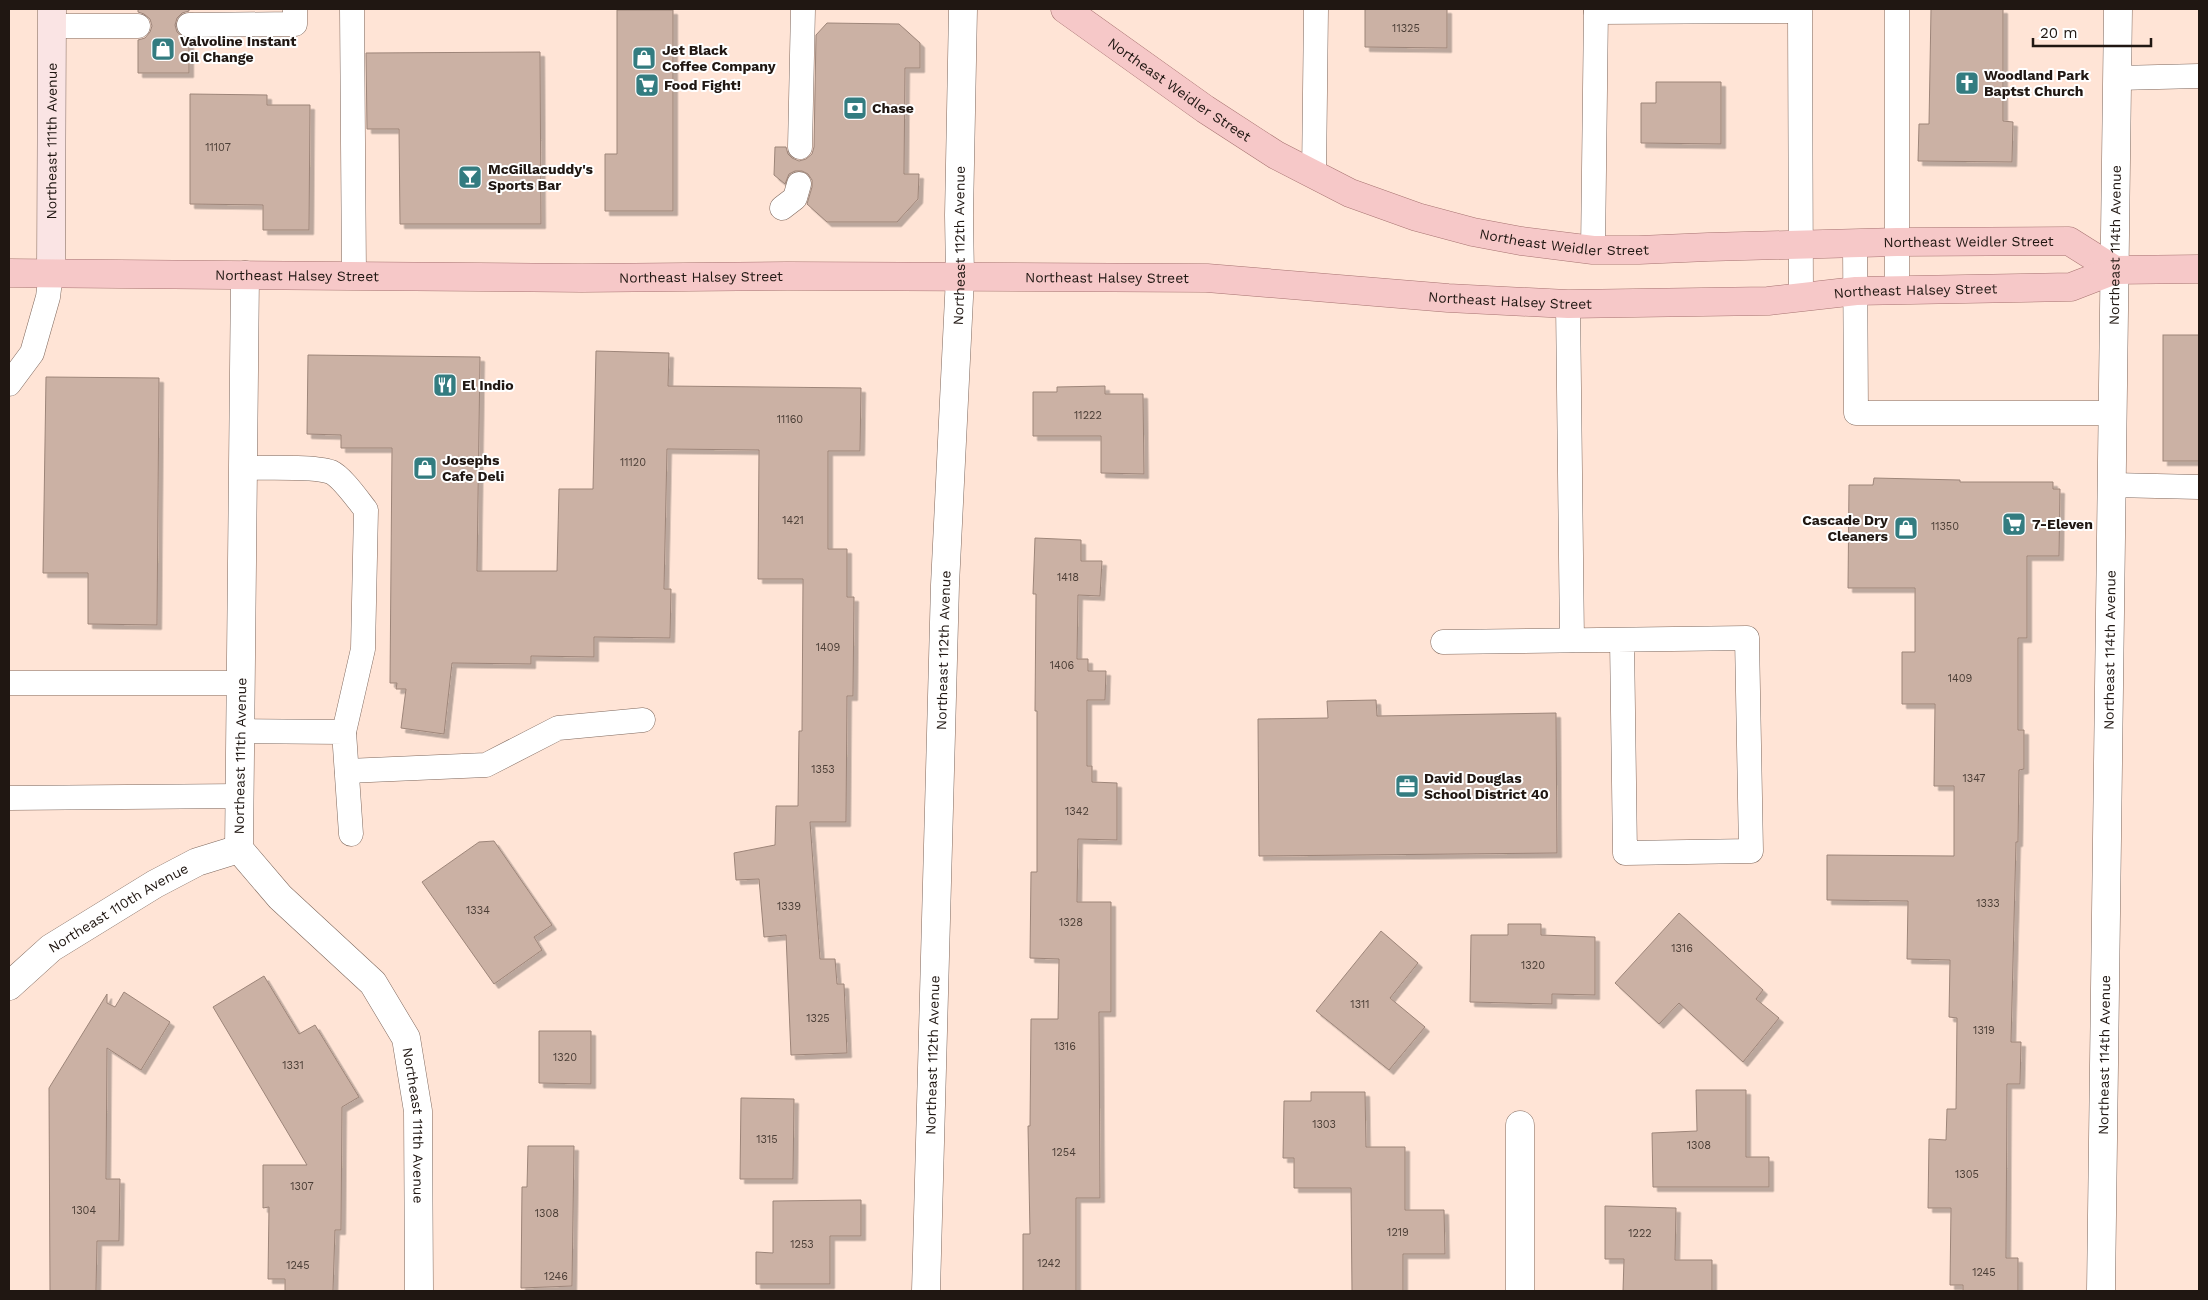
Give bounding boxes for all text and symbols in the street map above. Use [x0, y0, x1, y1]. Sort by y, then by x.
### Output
scale bar [2033, 15, 2150, 47]
house number: 11325 [1392, 22, 1420, 35]
text: 20 m [2040, 24, 2078, 42]
place label: Valvoline Instant Oil Change [180, 33, 296, 65]
street label: Northeast Weidler Street [1105, 34, 1254, 145]
shop icon: Valvoline Instant Oil Change [150, 36, 176, 62]
place label: Jet Black Coffee Company [662, 42, 776, 74]
shop icon: Jet Black Coffee Company [631, 45, 657, 71]
street label: Northeast 111th Avenue [43, 63, 60, 219]
place label: Woodland Park Baptst Church [1984, 67, 2089, 99]
church icon: Woodland Park Baptst Church [1954, 70, 1980, 96]
supermarket icon: Food Fight! [634, 72, 660, 98]
place label: Food Fight! [664, 77, 741, 93]
bank icon: Chase [842, 95, 868, 121]
place label: Chase [872, 100, 914, 116]
house number: 11107 [205, 141, 231, 154]
place label: McGillacuddy's Sports Bar [488, 161, 594, 193]
bar icon: McGillacuddy's Sports Bar [457, 164, 483, 190]
street label: Northeast 114th Avenue [2106, 165, 2124, 325]
street label: Northeast 112th Avenue [950, 166, 968, 326]
street label: Northeast Weidler Street [1478, 225, 1649, 258]
street label: Northeast Weidler Street [1883, 233, 2054, 250]
street label: Northeast Halsey Street [215, 267, 379, 284]
street label: Northeast Halsey Street [619, 268, 783, 286]
street label: Northeast Halsey Street [1025, 269, 1189, 286]
street label: Northeast Halsey Street [1833, 280, 1998, 301]
street label: Northeast Halsey Street [1428, 288, 1592, 312]
restaurant icon: El Indio [432, 372, 458, 398]
place label: El Indio [462, 377, 514, 393]
house number: 11222 [1074, 409, 1102, 422]
house number: 11160 [777, 413, 803, 426]
place label: Josephs Cafe Deli [442, 452, 504, 484]
shop icon: Josephs Cafe Deli [412, 455, 438, 481]
house number: 11120 [620, 456, 646, 469]
supermarket icon: 7-Eleven [2001, 511, 2027, 537]
place label: Cascade Dry Cleaners [1802, 512, 1889, 544]
house number: 1421 [782, 514, 804, 527]
shop icon: Cascade Dry Cleaners [1893, 515, 1919, 541]
place label: 7-Eleven [2032, 516, 2093, 532]
house number: 11350 [1931, 520, 1959, 533]
street label: Northeast 112th Avenue [933, 570, 954, 730]
street label: Northeast 114th Avenue [2100, 570, 2119, 730]
house number: 1418 [1057, 571, 1079, 584]
house number: 1409 [816, 641, 841, 654]
house number: 1406 [1050, 659, 1075, 672]
house number: 1409 [1948, 672, 1973, 685]
street label: Northeast 111th Avenue [231, 677, 249, 835]
house number: 1353 [811, 763, 835, 776]
place label: David Douglas School District 40 [1424, 770, 1549, 802]
house number: 1347 [1962, 772, 1986, 785]
office icon: David Douglas School District 40 [1394, 773, 1420, 799]
house number: 1342 [1065, 805, 1089, 818]
street label: Northeast 110th Avenue [45, 860, 191, 956]
house number: 1333 [1976, 897, 2000, 910]
house number: 1339 [777, 900, 801, 913]
house number: 1334 [466, 904, 490, 917]
house number: 1328 [1059, 916, 1083, 929]
house number: 1316 [1671, 942, 1693, 955]
house number: 1320 [1521, 959, 1545, 972]
street label: Northeast 112th Avenue [922, 975, 942, 1135]
street label: Northeast 114th Avenue [2095, 975, 2113, 1135]
house number: 1311 [1350, 998, 1370, 1011]
house number: 1325 [806, 1012, 830, 1025]
house number: 1319 [1973, 1024, 1995, 1037]
house number: 1316 [1054, 1040, 1076, 1053]
street label: Northeast 111th Avenue [400, 1046, 427, 1204]
house number: 1320 [553, 1051, 577, 1064]
house number: 1331 [282, 1059, 304, 1072]
house number: 1303 [1312, 1118, 1336, 1131]
house number: 1315 [756, 1133, 778, 1146]
house number: 1308 [1687, 1139, 1711, 1152]
house number: 1254 [1052, 1146, 1076, 1159]
house number: 1305 [1955, 1168, 1979, 1181]
house number: 1307 [290, 1180, 314, 1193]
house number: 1304 [72, 1204, 96, 1217]
house number: 1308 [535, 1207, 559, 1220]
house number: 1219 [1387, 1226, 1409, 1239]
house number: 1222 [1628, 1227, 1652, 1240]
house number: 1253 [790, 1238, 814, 1251]
house number: 1242 [1037, 1257, 1061, 1270]
house number: 1245 [286, 1259, 310, 1272]
house number: 1245 [1972, 1266, 1996, 1279]
house number: 1246 [544, 1270, 568, 1283]

